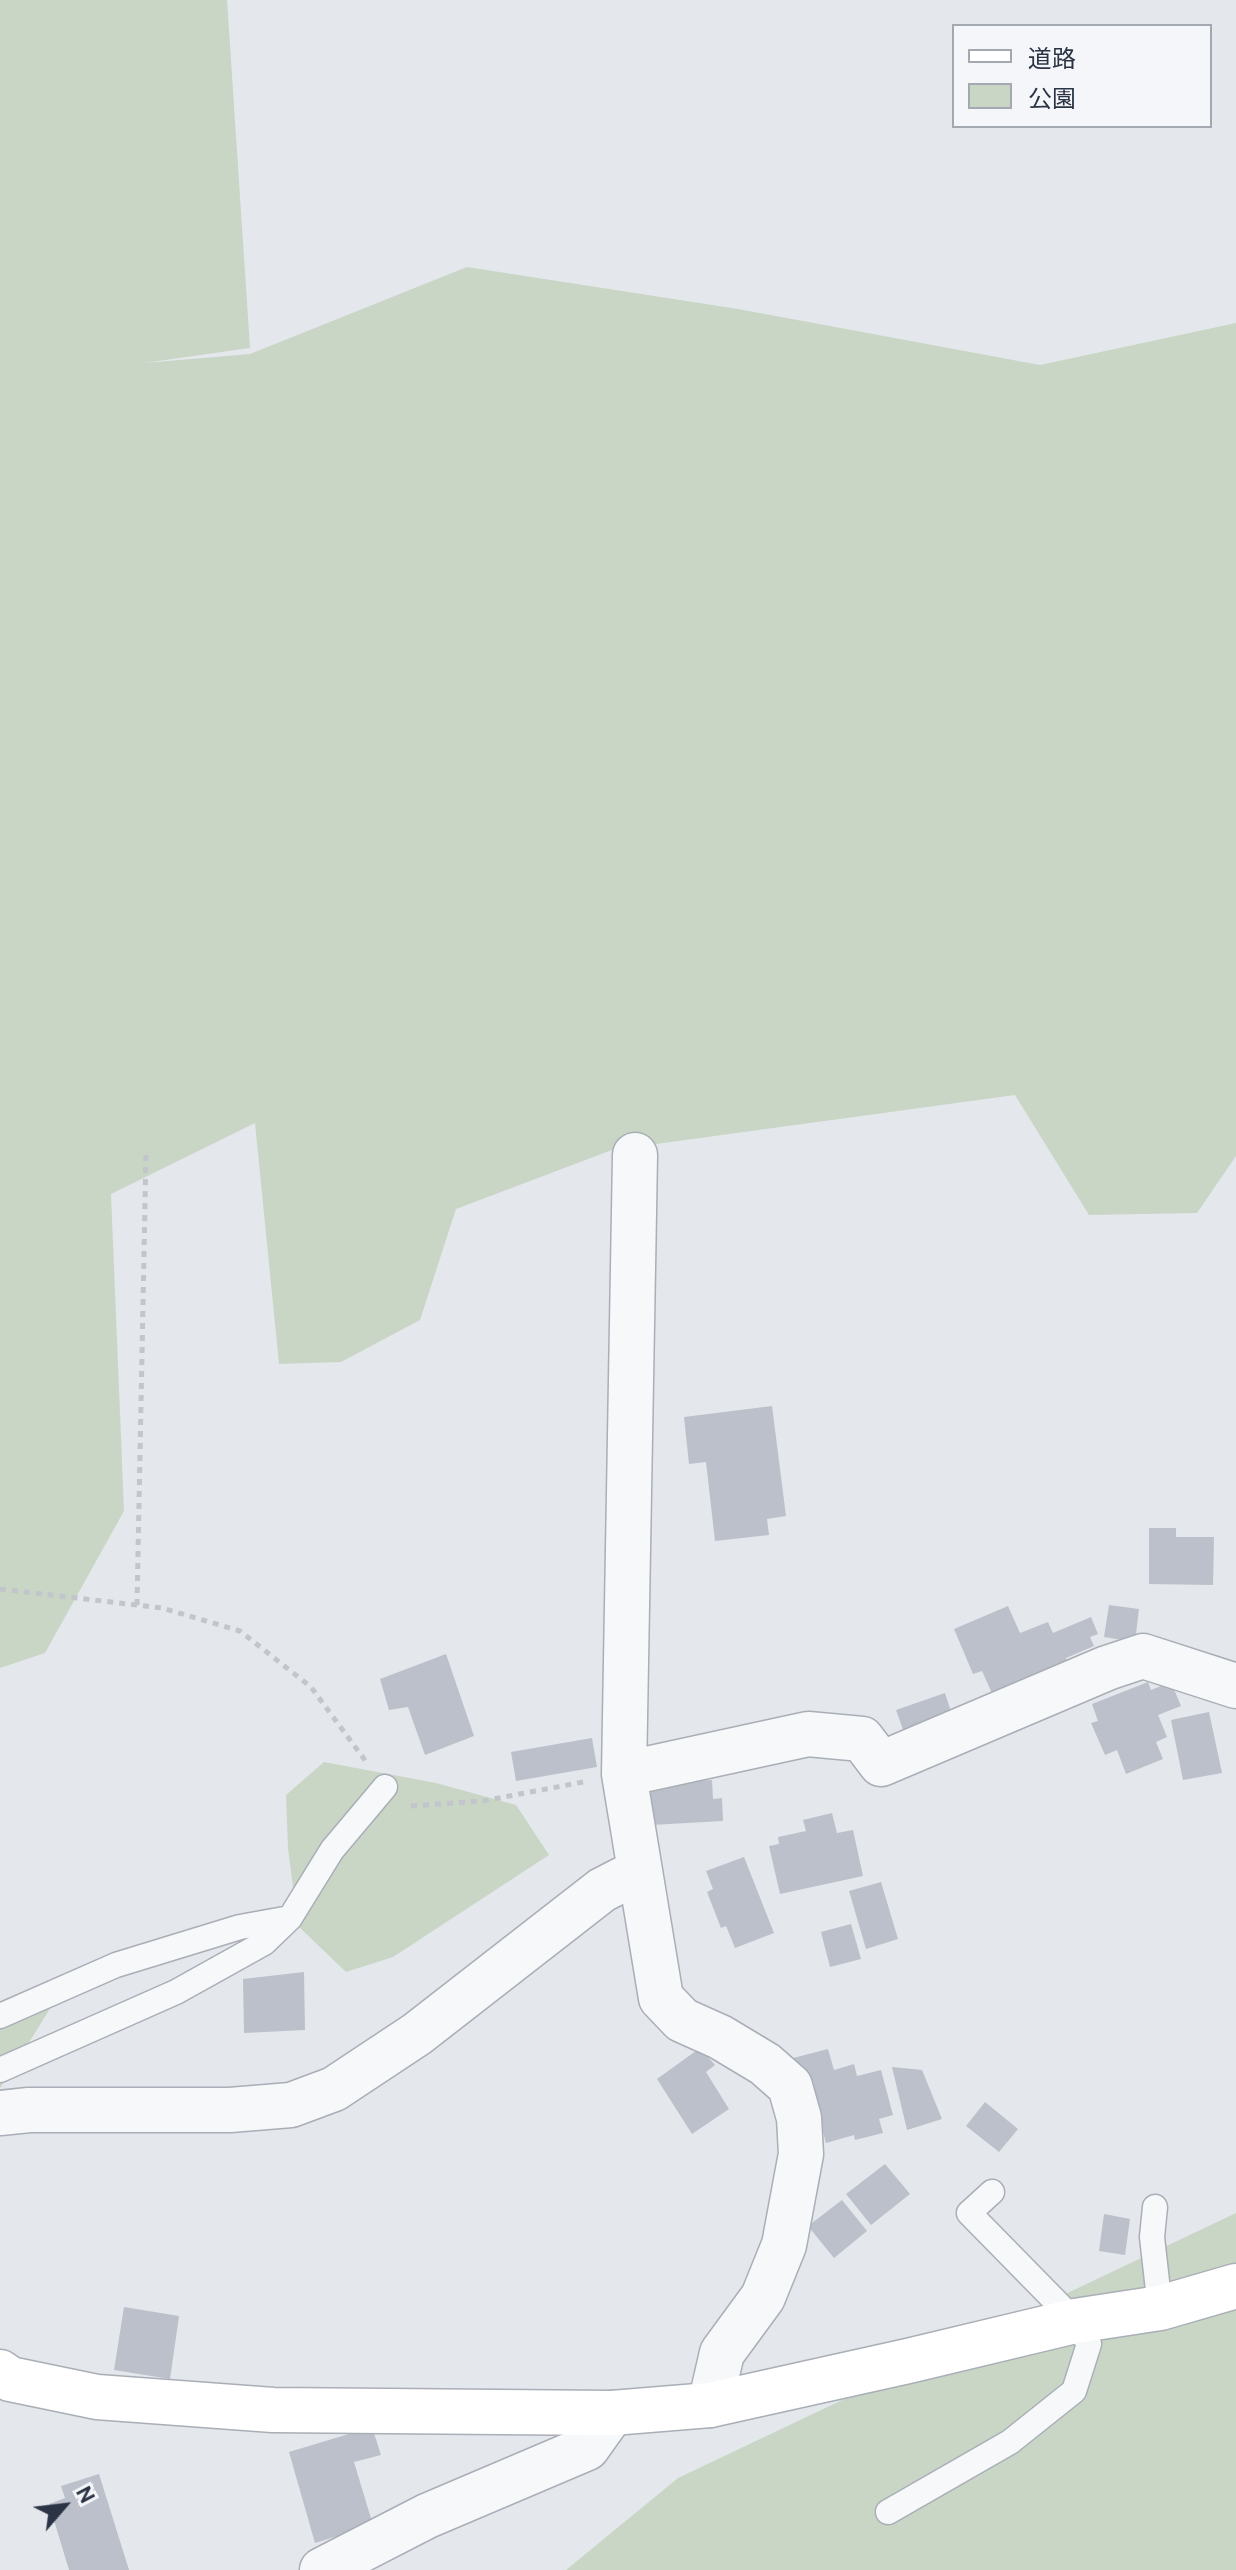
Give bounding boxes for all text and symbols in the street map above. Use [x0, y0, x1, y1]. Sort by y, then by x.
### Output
legend [952, 24, 1212, 128]
text: 道路 [1028, 44, 1076, 73]
text: 公園 [1028, 84, 1076, 113]
north arrow [24, 2466, 104, 2546]
text: N [70, 2481, 101, 2508]

